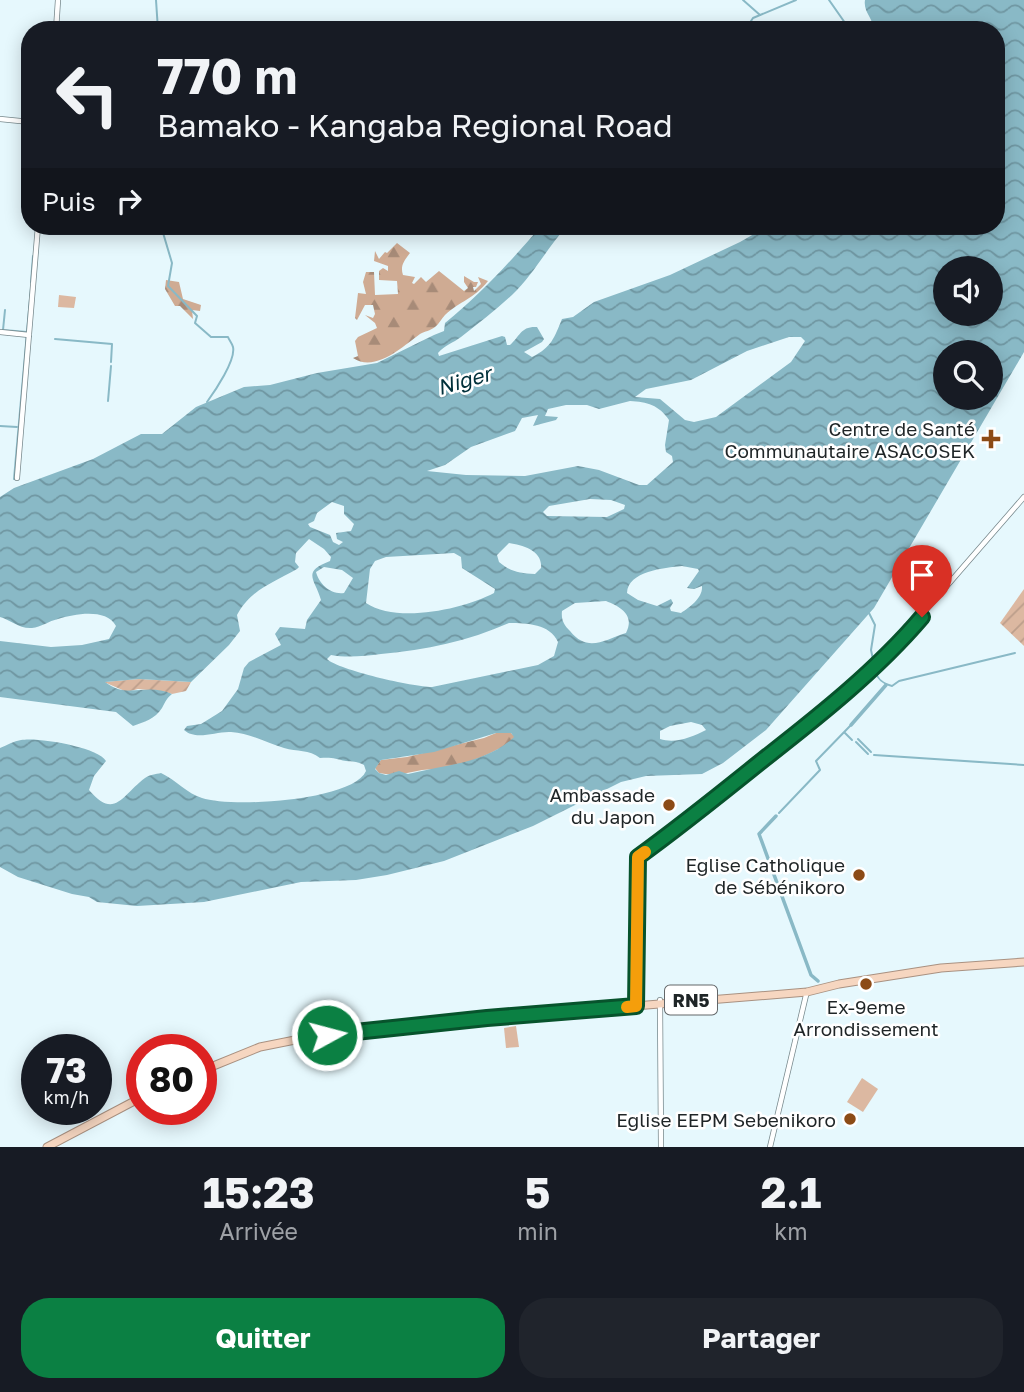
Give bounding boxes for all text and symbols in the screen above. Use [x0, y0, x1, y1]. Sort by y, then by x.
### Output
text: 770 m [157, 46, 297, 105]
icon: left [42, 49, 133, 140]
text: Bamako - Kangaba Regional Road [157, 106, 673, 144]
icon: right [110, 182, 148, 220]
text: Puis [42, 186, 96, 217]
map controls [933, 256, 1003, 410]
button: sound [933, 256, 1003, 326]
button: search [933, 340, 1003, 410]
water label: Niger [434, 359, 497, 400]
place label: Centre de Santé Communautaire ASACOSEK [725, 417, 975, 462]
marker: Centre de Santé Communautaire ASACOSEK [981, 429, 1001, 449]
pin [892, 545, 952, 617]
icon: arrive [903, 556, 941, 594]
place label: Ambassade du Japon [549, 783, 655, 828]
marker: Ambassade du Japon [661, 797, 677, 813]
place label: Eglise Catholique de Sébénikoro [685, 853, 845, 898]
marker: Eglise Catholique de Sébénikoro [851, 867, 867, 883]
marker: Ex-9eme Arrondissement [858, 976, 874, 992]
road number: RN5 [665, 986, 717, 1015]
place label: Ex-9eme Arrondissement [793, 995, 939, 1040]
position arrow [290, 998, 364, 1072]
speed limit sign: 80 [126, 1034, 217, 1125]
text: 73 [46, 1049, 87, 1091]
text: km/h [44, 1086, 89, 1108]
place label: Eglise EEPM Sebenikoro [616, 1108, 836, 1131]
marker: Eglise EEPM Sebenikoro [842, 1111, 858, 1127]
text: 15:23 [203, 1167, 315, 1217]
text: 5 [525, 1167, 550, 1217]
text: 2.1 [761, 1167, 821, 1217]
text: Arrivée [219, 1217, 298, 1245]
text: min [517, 1217, 558, 1245]
text: km [774, 1217, 808, 1245]
button: Quitter [21, 1298, 505, 1378]
button: Partager [519, 1298, 1003, 1378]

